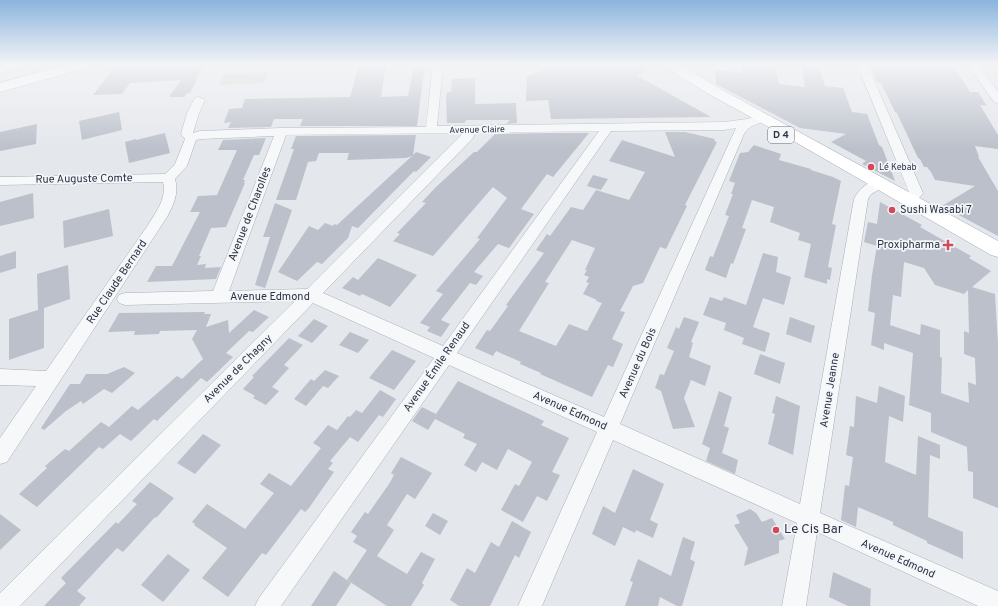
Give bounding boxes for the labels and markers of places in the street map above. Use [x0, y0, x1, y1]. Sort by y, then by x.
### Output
marker: Lé Kebab [866, 162, 876, 172]
place label: Lé Kebab [879, 162, 917, 173]
place label: Sushi Wasabi 7 [900, 203, 972, 217]
marker: Sushi Wasabi 7 [887, 205, 897, 215]
place label: Proxipharma [877, 238, 940, 252]
marker: Proxipharma [943, 240, 953, 250]
place label: Le Cis Bar [784, 522, 843, 538]
marker: Le Cis Bar [771, 525, 781, 535]

